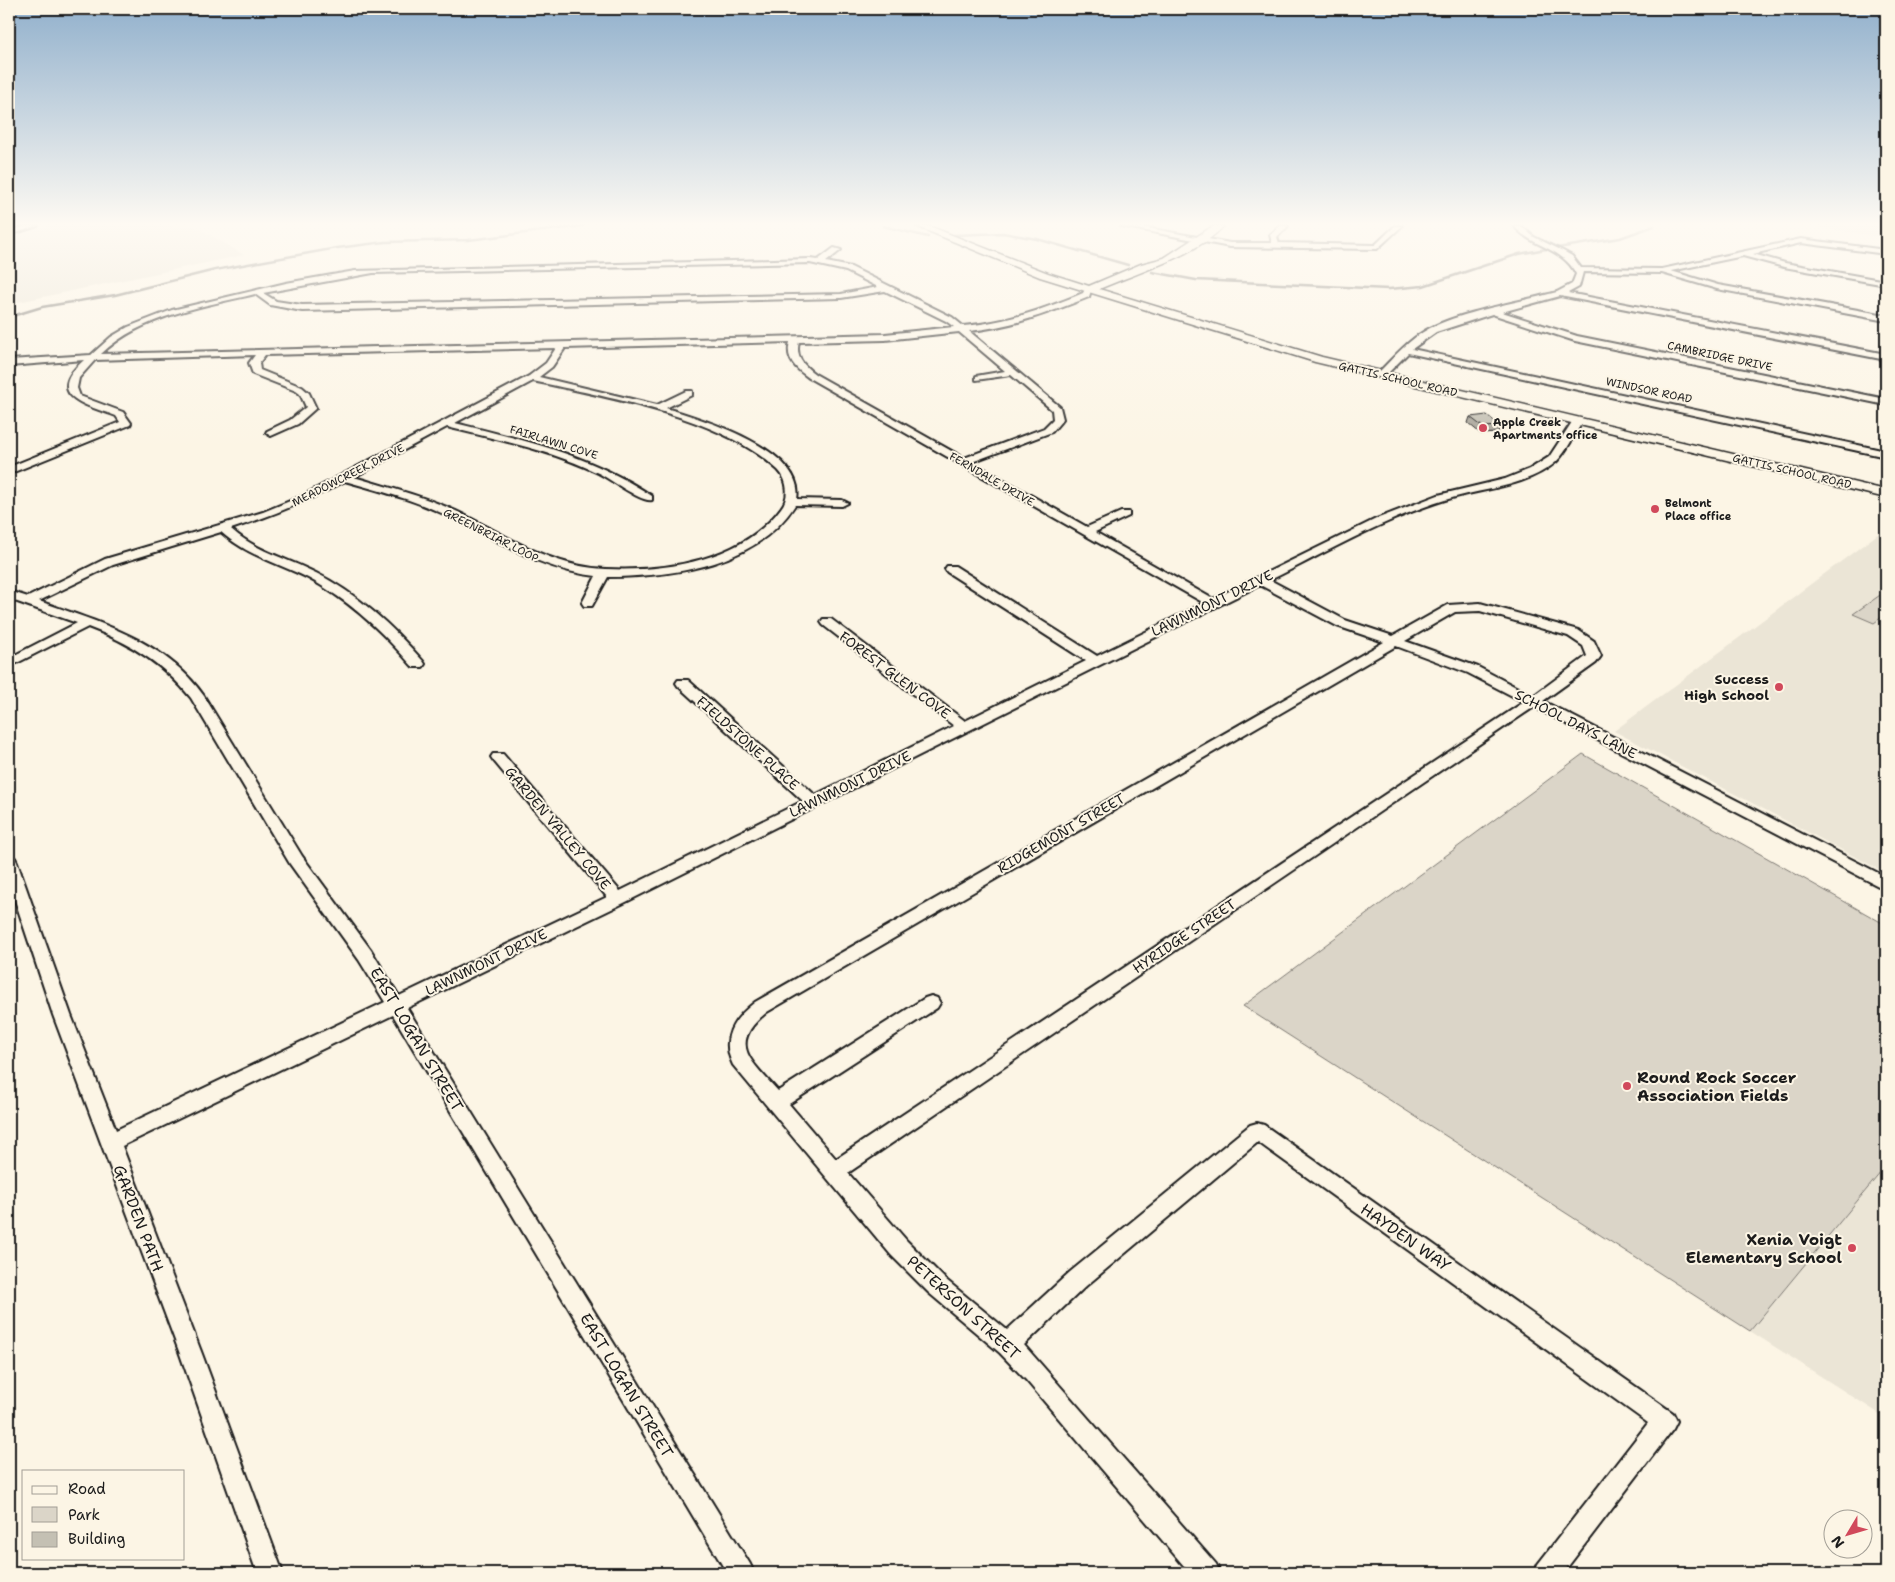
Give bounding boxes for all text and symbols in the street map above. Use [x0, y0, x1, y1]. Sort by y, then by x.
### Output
street label: CAMBRIDGE DRIVE [1666, 338, 1774, 375]
street label: GATTIS SCHOOL ROAD [1337, 359, 1459, 400]
street label: WINDSOR ROAD [1604, 374, 1693, 407]
place label: Apple Creek Apartments office [1493, 415, 1598, 443]
street label: FAIRLAWN COVE [508, 422, 600, 463]
marker: Apple Creek Apartments office [1477, 422, 1489, 434]
street label: MEADOWCREEK DRIVE [289, 441, 407, 510]
street label: FERNDALE DRIVE [947, 449, 1037, 510]
street label: GATTIS SCHOOL ROAD [1731, 451, 1853, 492]
place label: Belmont Place office [1665, 496, 1732, 524]
marker: Belmont Place office [1649, 503, 1661, 515]
street label: GREENBRIAR LOOP [441, 505, 541, 566]
street label: LAWNMONT DRIVE [1148, 566, 1276, 640]
street label: FOREST GLEN COVE [836, 627, 954, 723]
place label: Success High School [1684, 670, 1769, 704]
marker: Success High School [1773, 681, 1785, 693]
street label: SCHOOL DAYS LANE [1512, 685, 1640, 763]
street label: FIELDSTONE PLACE [693, 692, 803, 794]
street label: LAWNMONT DRIVE [786, 747, 914, 821]
street label: GARDEN VALLEY COVE [501, 763, 615, 893]
street label: RIDGEMONT STREET [994, 789, 1128, 877]
street label: HYRIDGE STREET [1129, 895, 1239, 977]
street label: LAWNMONT DRIVE [422, 925, 550, 999]
street label: EAST LOGAN STREET [365, 963, 468, 1115]
place label: Round Rock Soccer Association Fields [1637, 1067, 1797, 1106]
marker: Round Rock Soccer Association Fields [1621, 1080, 1633, 1092]
street label: GARDEN PATH [108, 1162, 169, 1275]
street label: HAYDEN WAY [1357, 1199, 1455, 1276]
place label: Xenia Voigt Elementary School [1686, 1229, 1842, 1268]
marker: Xenia Voigt Elementary School [1846, 1242, 1858, 1254]
street label: PETERSON STREET [902, 1251, 1025, 1364]
street label: EAST LOGAN STREET [575, 1309, 678, 1461]
legend [22, 1470, 185, 1560]
text: Road [68, 1479, 106, 1499]
text: Park [68, 1505, 100, 1525]
north arrow [1822, 1510, 1872, 1560]
text: Building [68, 1529, 125, 1549]
text: N [1827, 1532, 1848, 1552]

